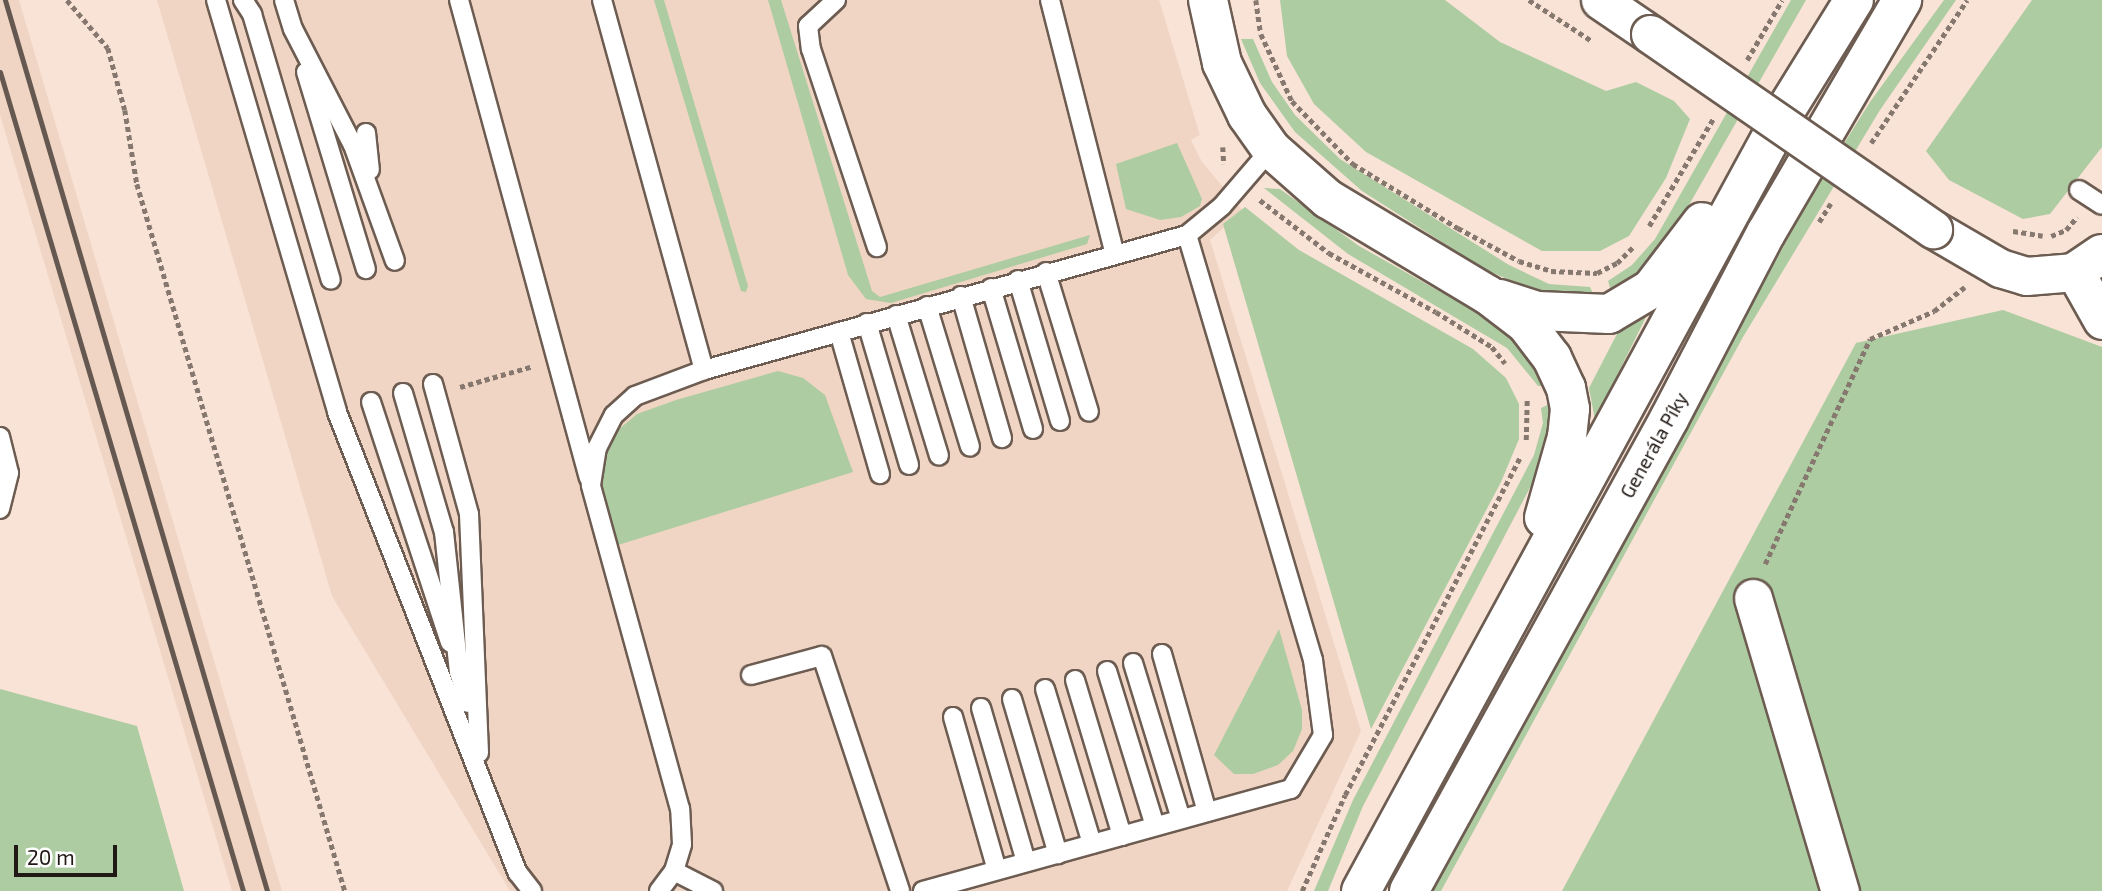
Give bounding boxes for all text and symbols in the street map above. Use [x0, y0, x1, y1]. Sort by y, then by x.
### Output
street label: Generála Píky [1616, 388, 1692, 502]
scale bar [18, 832, 121, 876]
text: 20 m [27, 844, 75, 869]

